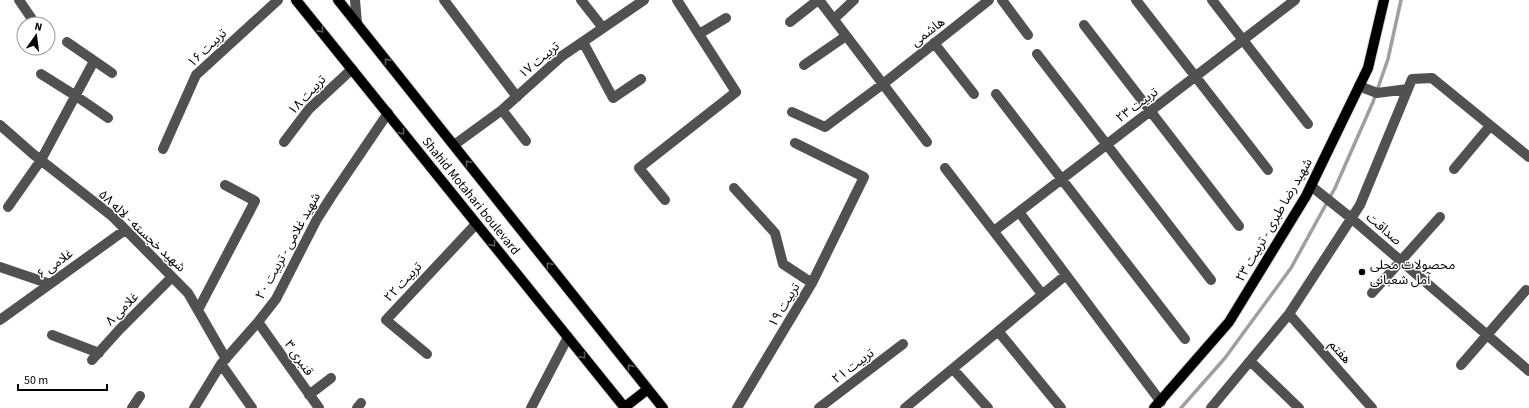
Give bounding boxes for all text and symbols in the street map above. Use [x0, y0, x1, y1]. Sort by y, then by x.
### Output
street label: هاشمی [907, 13, 949, 51]
north arrow [16, 16, 56, 56]
text: N [33, 19, 44, 35]
street label: تربیت ۱۶ [183, 25, 231, 71]
one-way arrow [316, 26, 323, 33]
street label: تربیت ۱۷ [515, 37, 564, 83]
one-way arrow [385, 59, 392, 66]
street label: تربیت ۱۸ [284, 71, 330, 119]
street label: تربیت ۲۳ [1112, 83, 1162, 127]
one-way arrow [398, 127, 405, 134]
street label: Shahid Motahari boulevard [418, 133, 524, 259]
street label: شهید رضا طبری - تربیت ۲۳ [1231, 155, 1317, 285]
one-way arrow [466, 160, 473, 168]
street label: شهید خجسته - لاله ۵۸ [94, 186, 190, 276]
street label: شهید غلامی - تربیت ۲۰ [251, 189, 325, 303]
street label: صداقت [1362, 209, 1406, 250]
one-way arrow [488, 239, 495, 246]
street label: غلامی ۶ [33, 244, 77, 283]
place label: محصولات محلی آمل شعبانی [1370, 256, 1455, 289]
street label: تربیت ۲۲ [380, 258, 426, 306]
one-way arrow [547, 262, 554, 269]
marker: محصولات محلی آمل شعبانی [1357, 267, 1367, 277]
street label: تربیت ۱۹ [764, 279, 804, 331]
street label: غلامی ۸ [101, 288, 143, 330]
street label: هفتم [1324, 336, 1355, 368]
street label: قنبری ۳ [280, 337, 318, 380]
street label: تربیت ۲۱ [828, 344, 878, 388]
one-way arrow [578, 351, 585, 359]
one-way arrow [627, 364, 634, 371]
scale bar [18, 366, 107, 392]
text: 50 m [24, 372, 48, 389]

